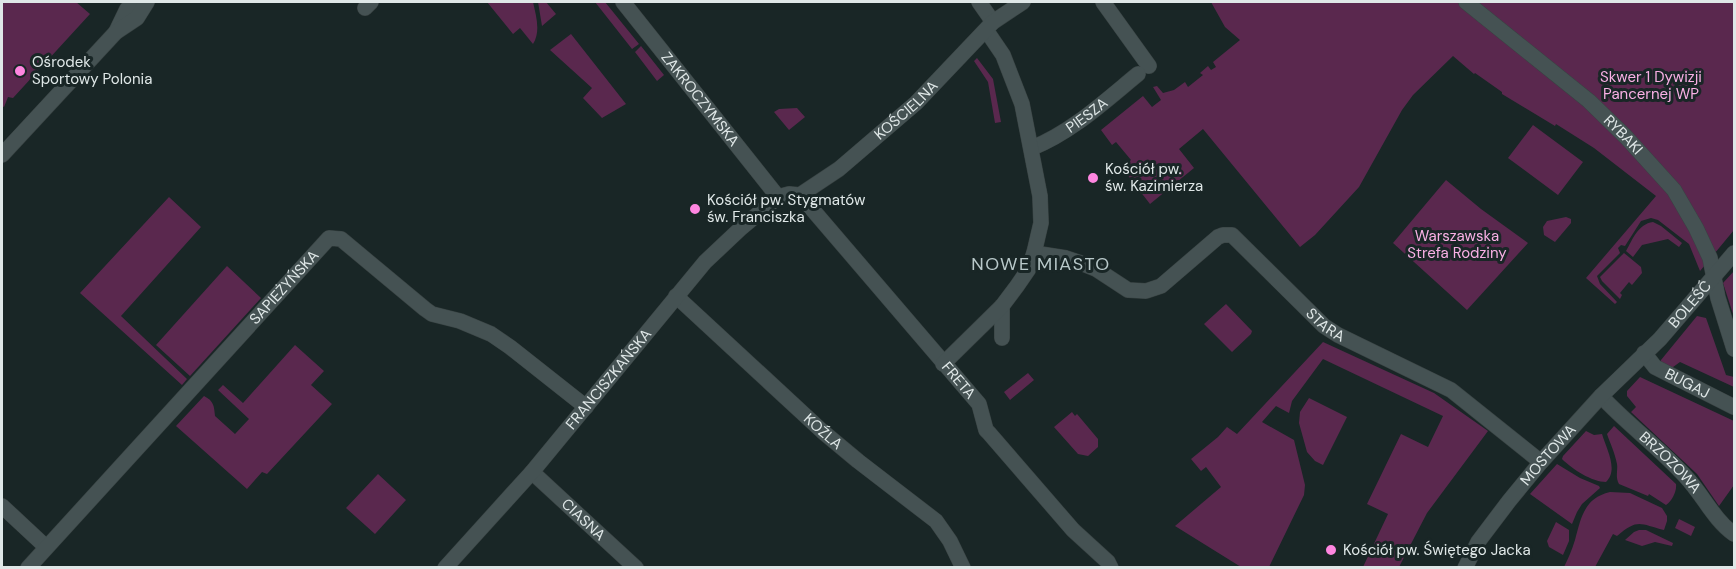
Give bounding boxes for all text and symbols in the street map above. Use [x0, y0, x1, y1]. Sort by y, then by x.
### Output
street label: ZAKROCZYMSKA [657, 48, 744, 150]
place label: Ośrodek Sportowy Polonia [32, 52, 152, 89]
marker: Ośrodek Sportowy Polonia [13, 64, 27, 78]
park label: Skwer 1 Dywizji Pancernej WP [1600, 67, 1702, 104]
street label: KOŚCIELNA [870, 76, 942, 144]
street label: PIESZA [1062, 93, 1112, 138]
street label: RYBAKI [1599, 111, 1647, 159]
place label: Kościół pw. św. Kazimierza [1105, 159, 1203, 196]
marker: Kościół pw. św. Kazimierza [1086, 171, 1100, 185]
place label: Kościół pw. Stygmatów św. Franciszka [707, 190, 866, 227]
marker: Kościół pw. Stygmatów św. Franciszka [688, 202, 702, 216]
park label: Warszawska Strefa Rodziny [1407, 226, 1507, 263]
street label: SAPIEŻYŃSKA [245, 246, 323, 329]
district label: NOWE MIASTO [971, 252, 1111, 276]
street label: BOLEŚĆ [1664, 276, 1716, 332]
street label: STARA [1302, 304, 1348, 347]
street label: FRANCISZKAŃSKA [561, 324, 656, 434]
street label: FRETA [937, 358, 980, 403]
street label: BUGAJ [1661, 364, 1713, 403]
street label: KOŹLA [799, 409, 847, 454]
street label: MOSTOWA [1516, 420, 1581, 490]
street label: BRZOZOWA [1635, 427, 1706, 497]
street label: CIASNA [557, 494, 610, 545]
place label: Kościół pw. Świętego Jacka [1343, 540, 1531, 560]
marker: Kościół pw. Świętego Jacka [1324, 543, 1338, 557]

